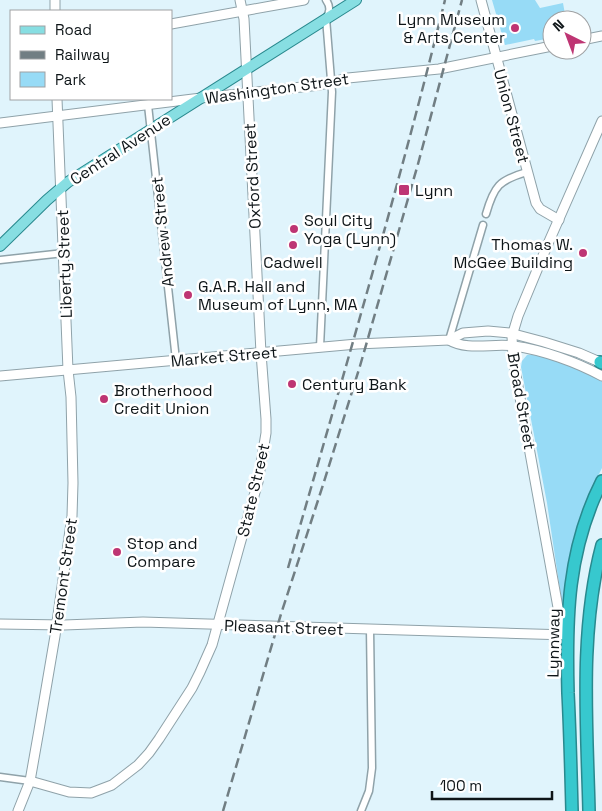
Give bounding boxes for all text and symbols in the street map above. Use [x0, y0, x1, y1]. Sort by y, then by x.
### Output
place label: Lynn Museum & Arts Center [398, 9, 505, 48]
legend [10, 10, 172, 100]
north arrow [542, 10, 592, 60]
text: N [549, 16, 568, 35]
text: Road [55, 20, 92, 39]
marker: Lynn Museum & Arts Center [509, 22, 521, 34]
text: Railway [55, 45, 110, 64]
street label: Union Street [489, 67, 534, 166]
street label: Washington Street [204, 68, 350, 109]
text: Park [55, 70, 86, 89]
street label: Central Avenue [66, 109, 175, 190]
street label: Oxford Street [239, 123, 266, 229]
street label: Andrew Street [146, 176, 179, 288]
place label: Lynn [415, 180, 453, 201]
marker: Lynn [397, 183, 411, 197]
street label: Liberty Street [52, 209, 77, 319]
place label: Soul City Yoga (Lynn) [304, 210, 396, 249]
marker: Soul City Yoga (Lynn) [288, 223, 300, 235]
place label: Thomas W. McGee Building [453, 234, 573, 273]
marker: Cadwell [287, 239, 299, 251]
marker: Thomas W. McGee Building [577, 247, 589, 259]
place label: Cadwell [263, 252, 323, 273]
place label: G.A.R. Hall and Museum of Lynn, MA [198, 276, 358, 315]
marker: G.A.R. Hall and Museum of Lynn, MA [182, 289, 194, 301]
street label: Market Street [170, 341, 278, 372]
street label: Broad Street [503, 351, 540, 451]
place label: Century Bank [302, 374, 407, 395]
marker: Century Bank [286, 378, 298, 390]
place label: Brotherhood Credit Union [114, 380, 212, 419]
marker: Brotherhood Credit Union [98, 393, 110, 405]
street label: State Street [233, 441, 274, 539]
street label: Tremont Street [45, 517, 82, 635]
place label: Stop and Compare [127, 533, 198, 572]
marker: Stop and Compare [111, 546, 123, 558]
street label: Lynnway [542, 608, 565, 678]
street label: Pleasant Street [224, 615, 344, 640]
scale bar [432, 768, 552, 800]
text: 100 m [440, 776, 482, 795]

